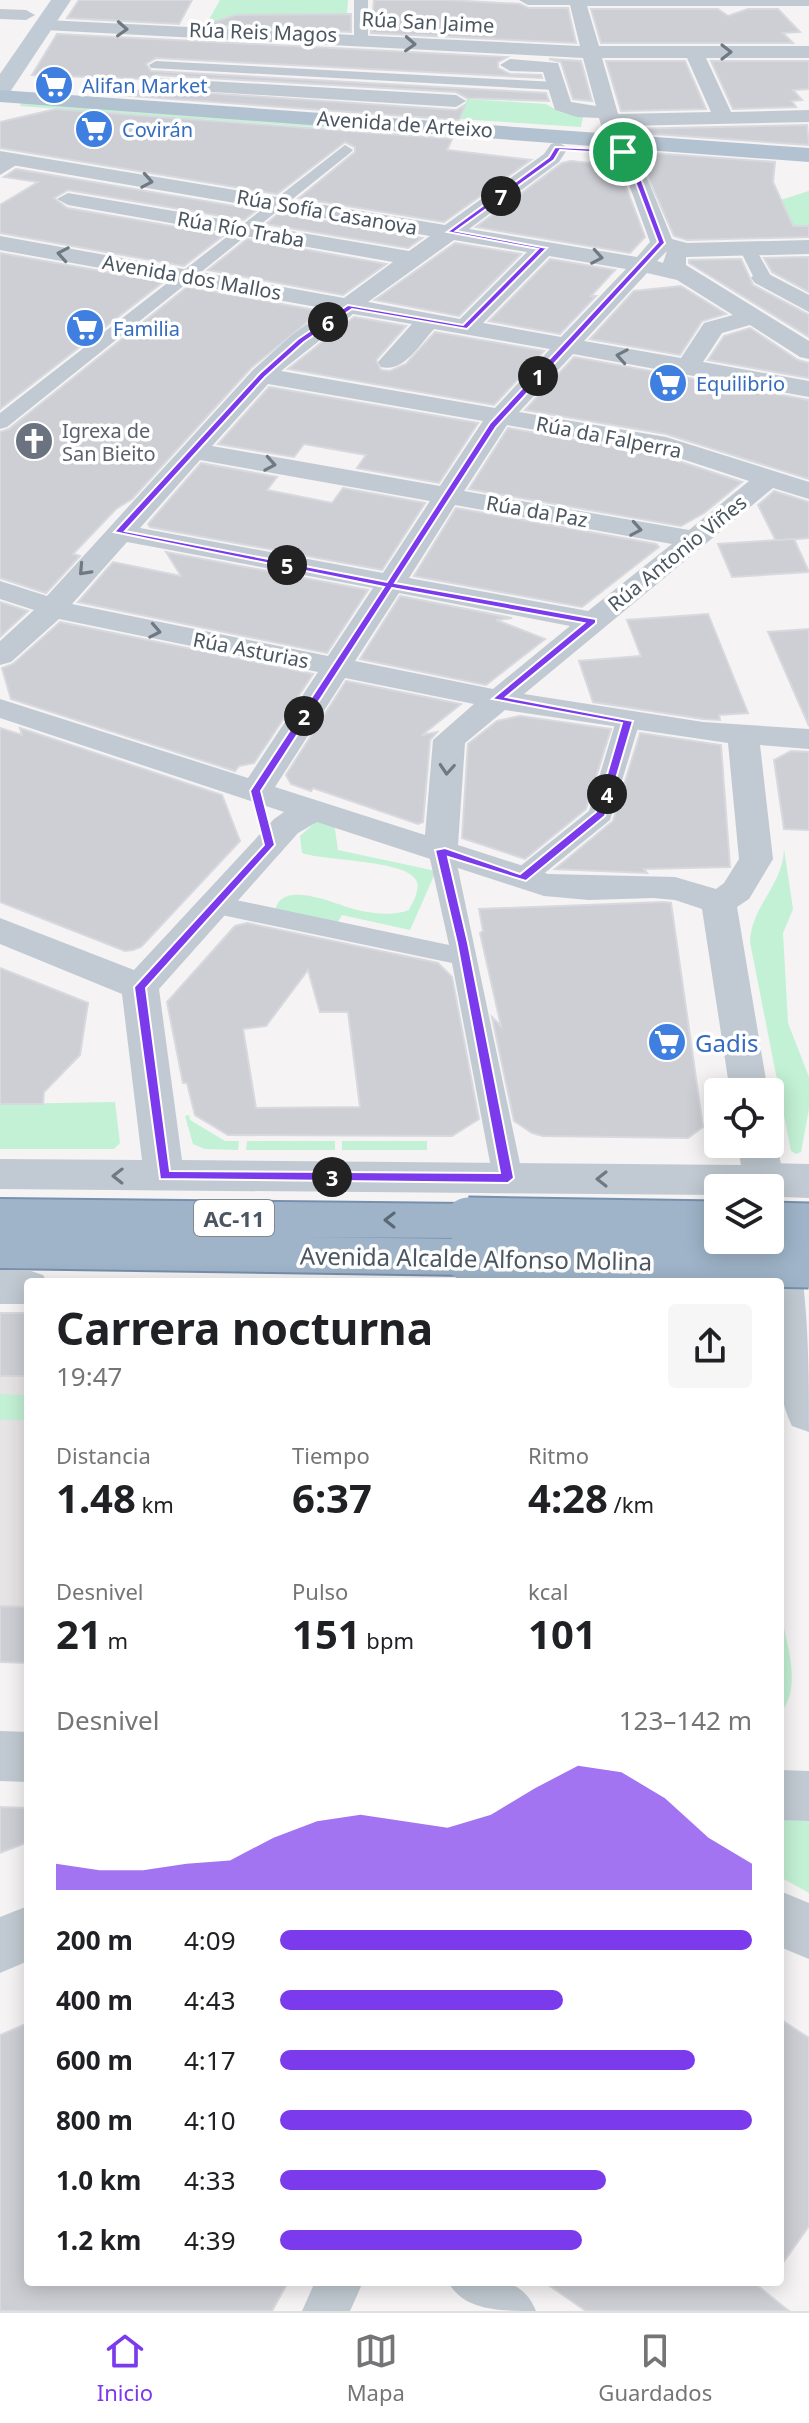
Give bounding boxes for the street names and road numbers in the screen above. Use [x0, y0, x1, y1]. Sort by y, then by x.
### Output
street label: Rúa San Jaime [361, 5, 495, 39]
street label: Rúa Reis Magos [188, 16, 338, 48]
street label: Avenida de Arteixo [316, 104, 494, 144]
street label: Rúa Sofía Casanova [235, 183, 419, 241]
street label: Rúa Río Traba [175, 205, 307, 253]
street label: Avenida dos Mallos [101, 248, 283, 306]
street label: Rúa da Falperra [534, 410, 684, 464]
street label: Rúa da Paz [484, 489, 590, 533]
street label: Rúa Antonio Viñes [602, 489, 752, 617]
street label: Rúa Asturias [191, 626, 311, 674]
road number: AC-11 [194, 1200, 274, 1236]
street label: Avenida Alcalde Alfonso Molina [300, 1238, 652, 1278]

